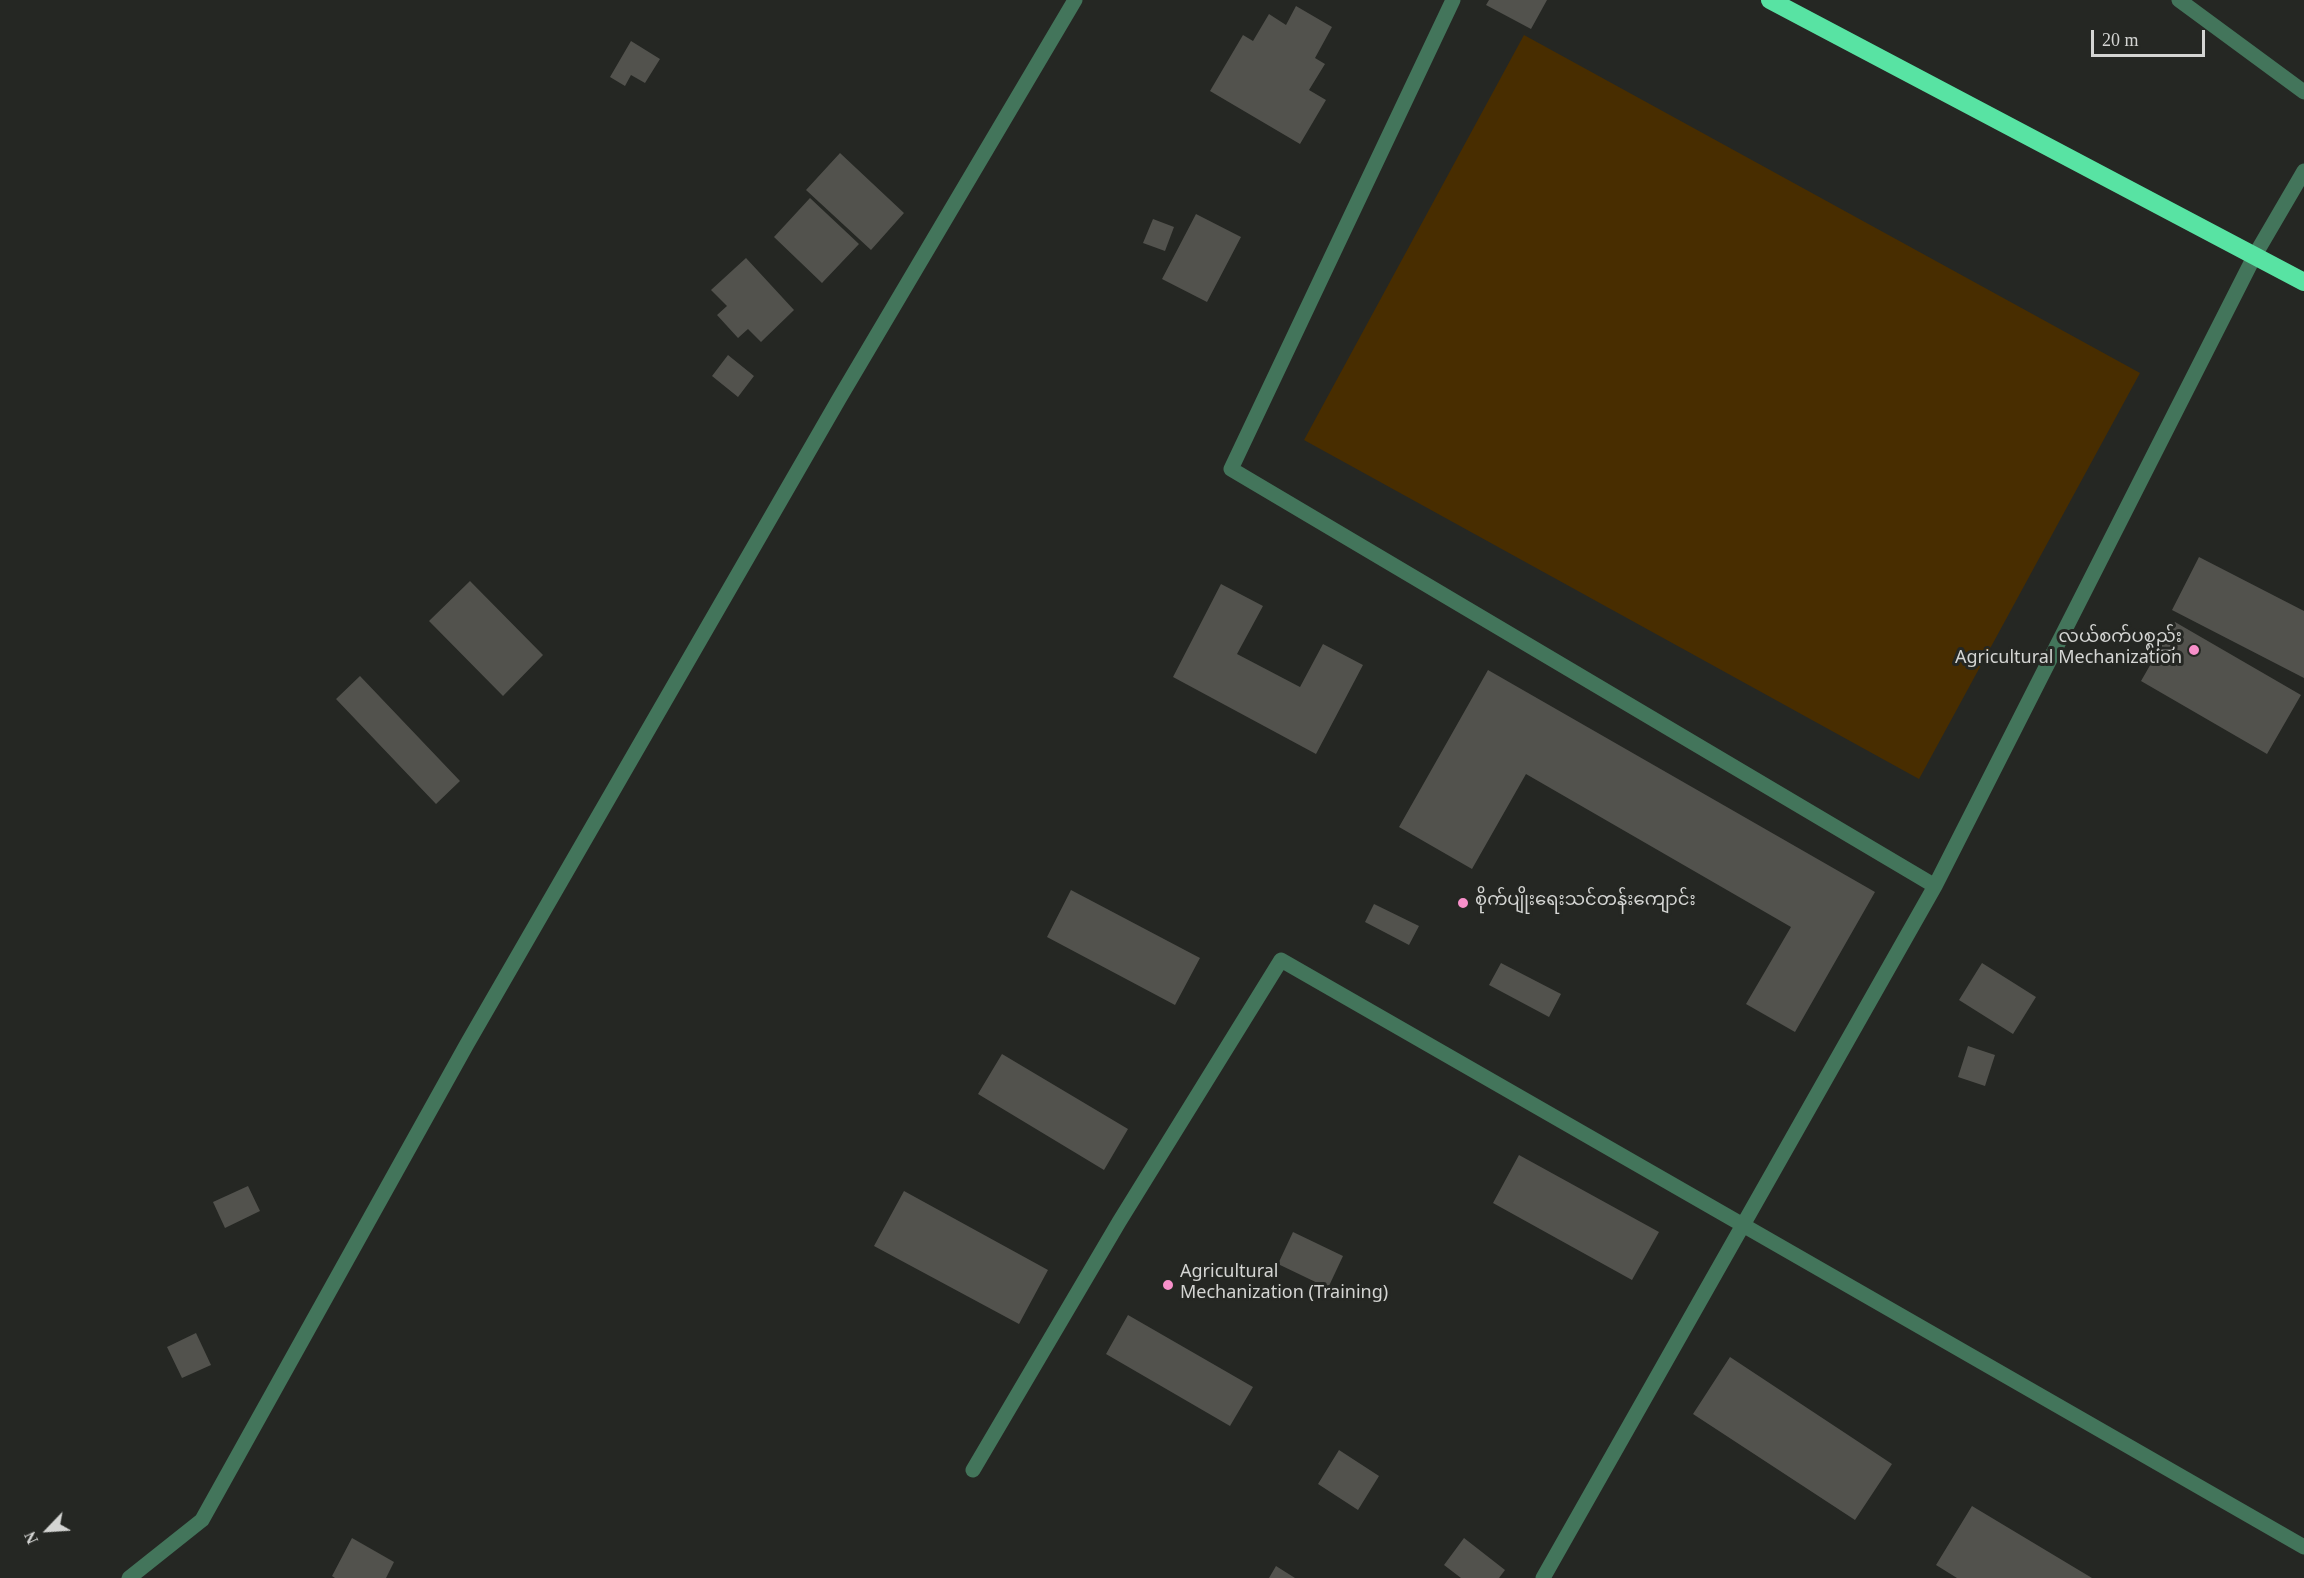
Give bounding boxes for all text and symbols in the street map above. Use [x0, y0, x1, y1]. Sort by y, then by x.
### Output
scale bar [2094, 18, 2208, 56]
text: 20 m [2102, 30, 2139, 50]
place label: လယ်စက်ပစ္စည်း Agricultural Mechanization [1955, 629, 2182, 672]
marker: လယ်စက်ပစ္စည်း Agricultural Mechanization [2187, 643, 2201, 657]
place label: စိုက်ပျိုးရေးသင်တန်းကျောင်း [1475, 892, 1696, 914]
marker: စိုက်ပျိုးရေးသင်တန်းကျောင်း [1456, 896, 1470, 910]
place label: Agricultural Mechanization (Training) [1180, 1264, 1388, 1306]
marker: Agricultural Mechanization (Training) [1161, 1278, 1175, 1292]
north arrow [18, 1500, 78, 1560]
text: N [21, 1529, 41, 1547]

